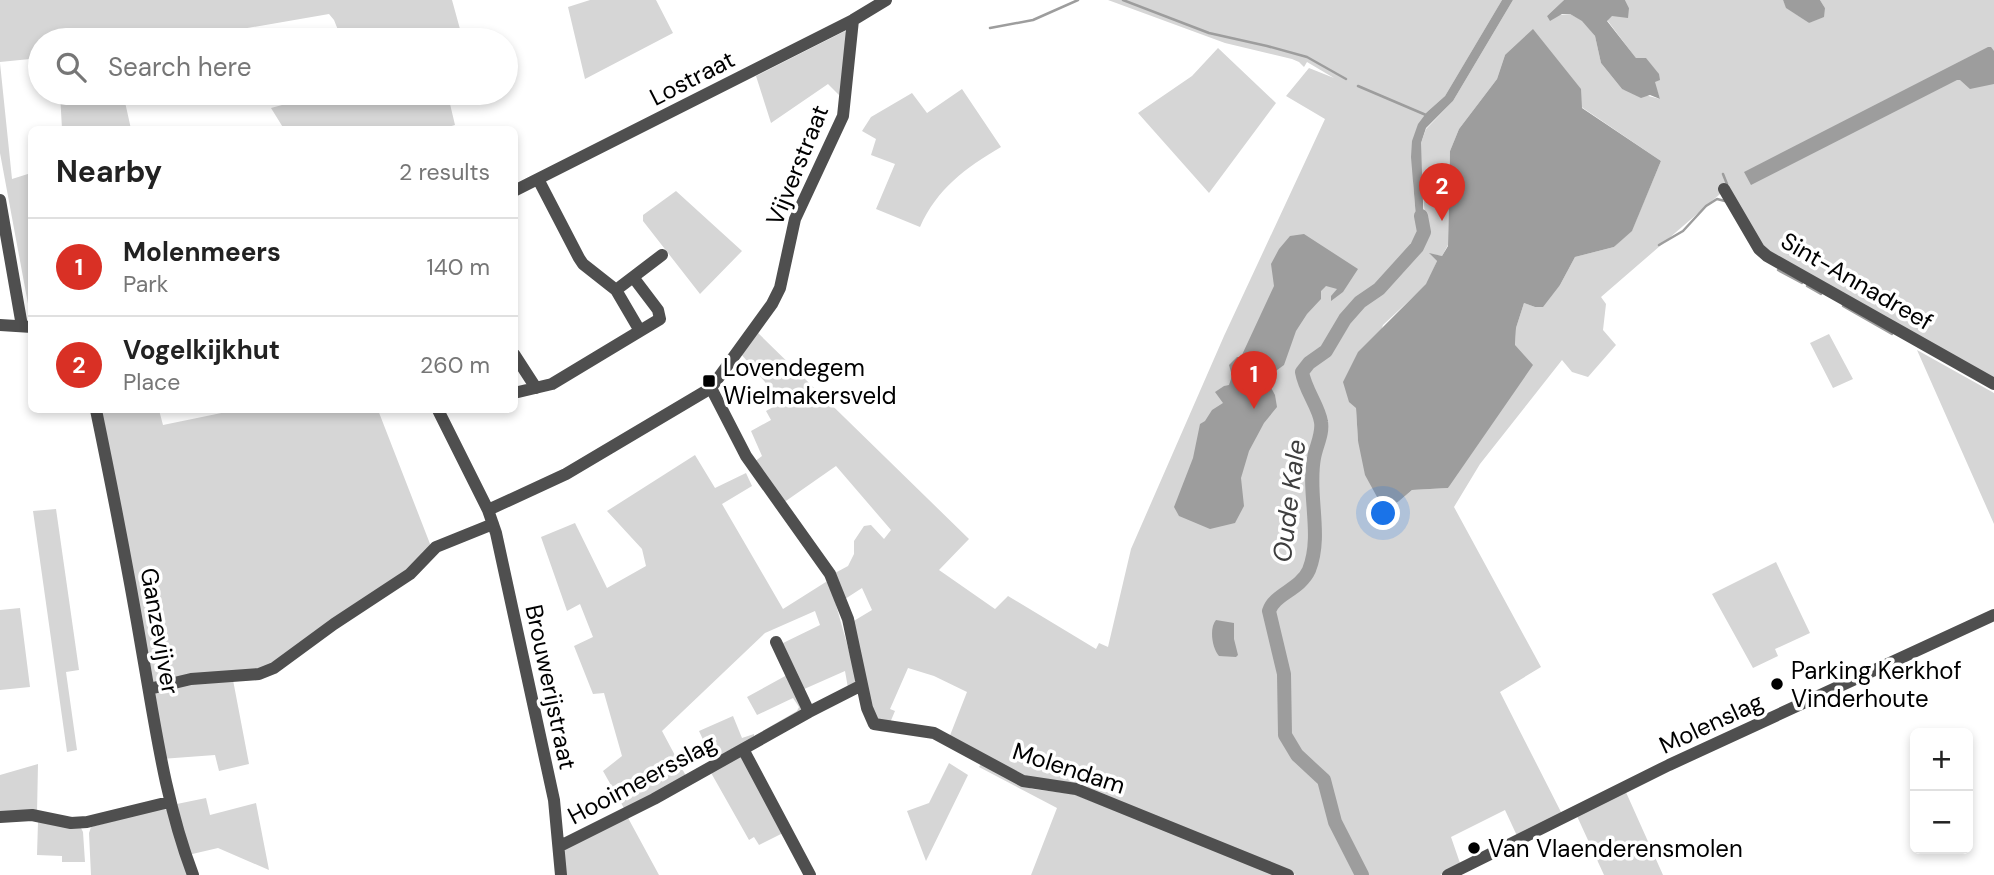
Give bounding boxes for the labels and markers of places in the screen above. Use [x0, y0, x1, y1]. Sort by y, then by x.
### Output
pin: 2 [1419, 163, 1465, 221]
pin: 1 [1231, 351, 1277, 409]
place label: Lovendegem Wielmakersveld [723, 352, 897, 411]
marker: Lovendegem Wielmakersveld [701, 373, 717, 389]
place label: Parking Kerkhof Vinderhoute [1791, 655, 1962, 714]
marker: Parking Kerkhof Vinderhoute [1769, 676, 1785, 692]
place label: Van Vlaenderensmolen [1488, 833, 1743, 864]
marker: Van Vlaenderensmolen [1466, 840, 1482, 856]

